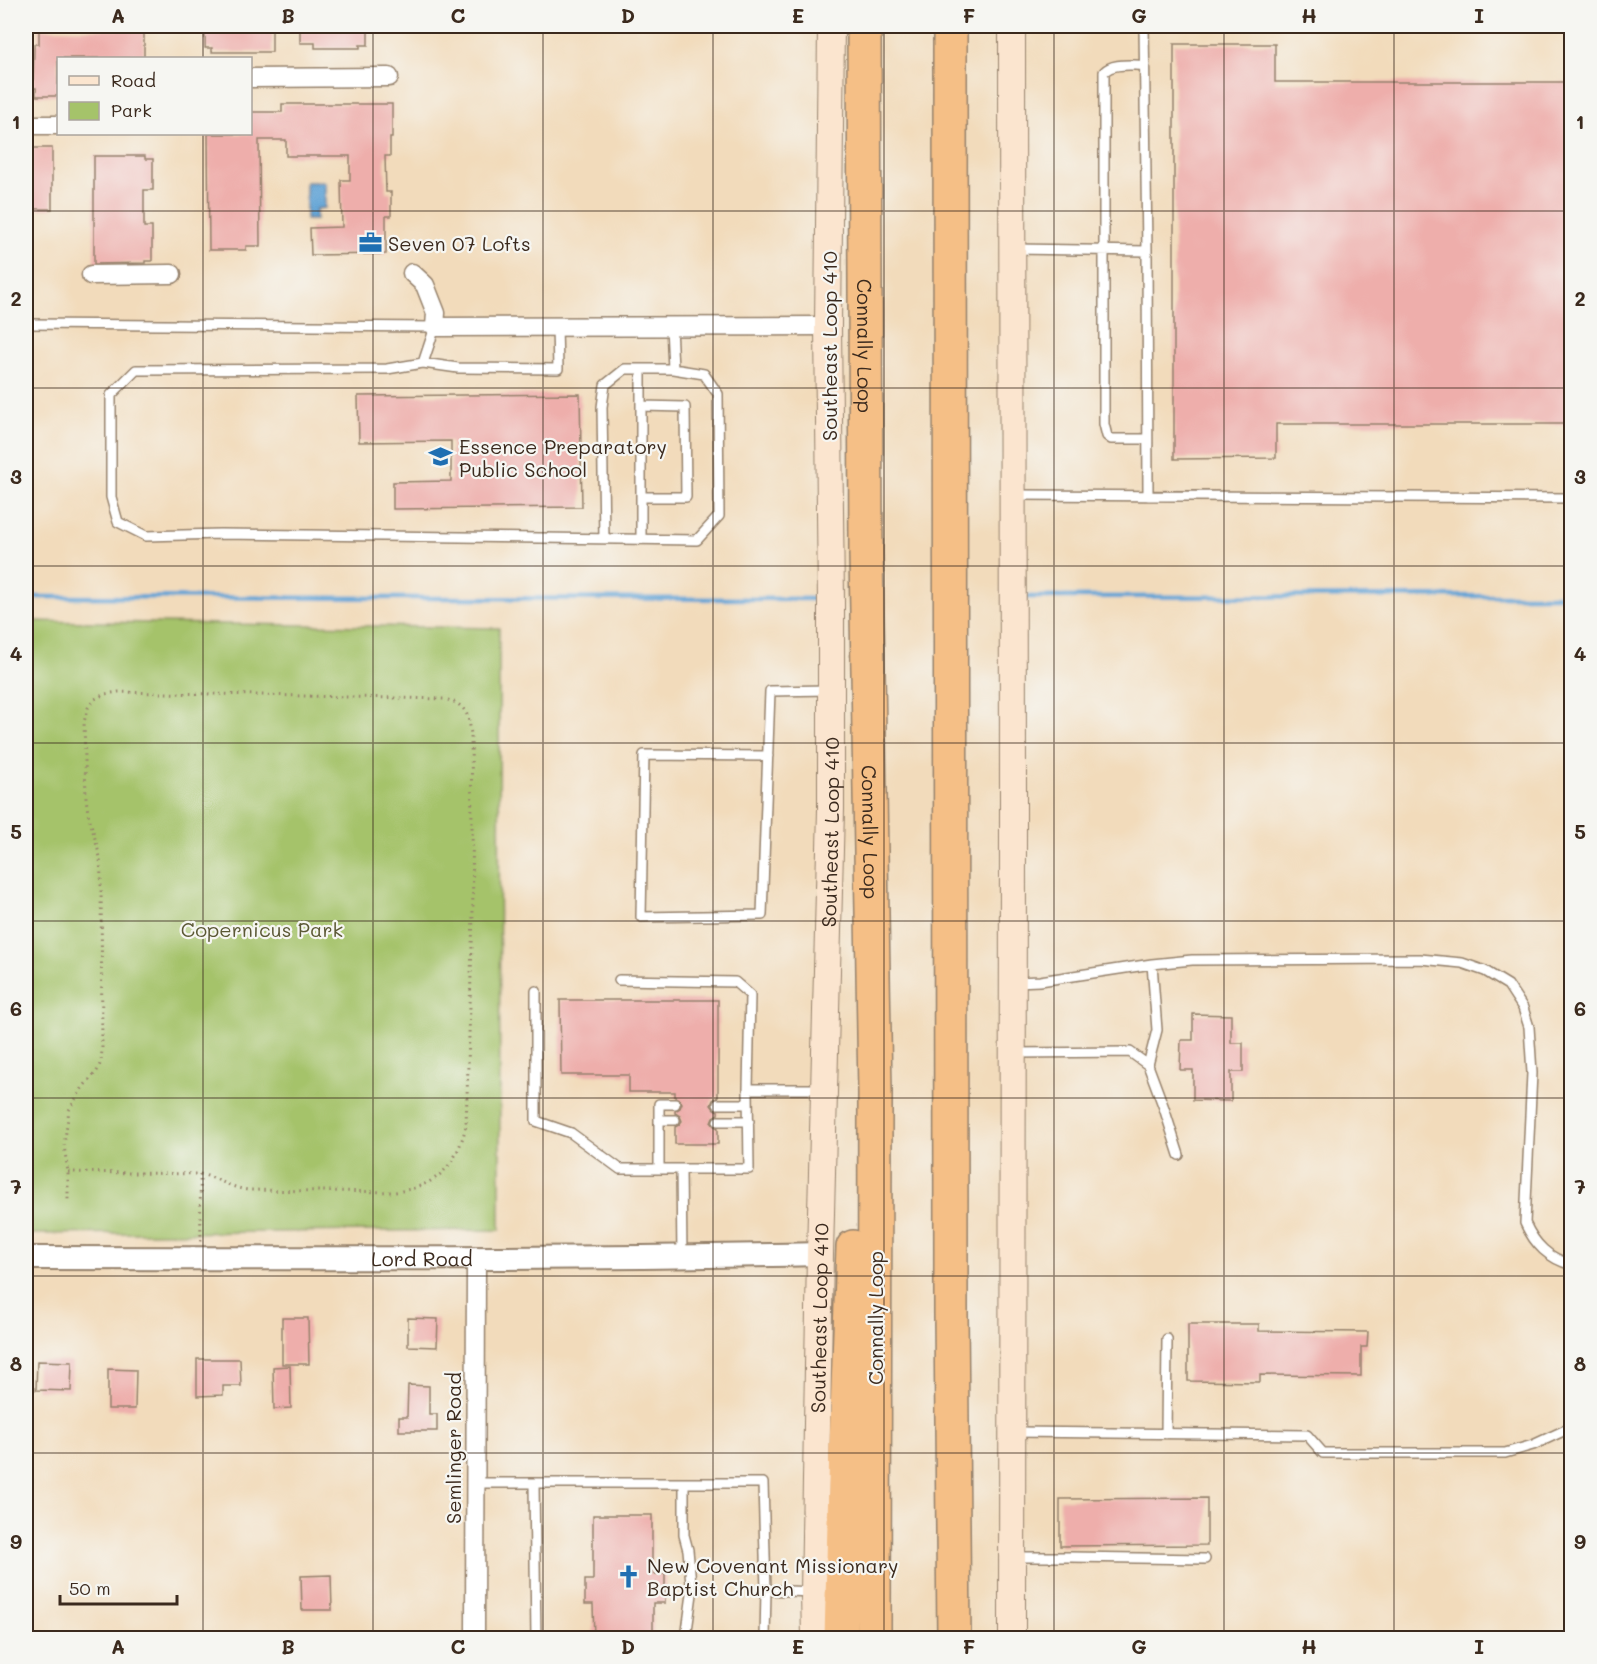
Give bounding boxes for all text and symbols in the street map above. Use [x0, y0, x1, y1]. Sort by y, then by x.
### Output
text: A [111, 2, 125, 28]
text: B [281, 2, 295, 28]
text: C [451, 2, 466, 28]
text: D [621, 2, 635, 28]
text: E [792, 2, 804, 28]
text: F [963, 2, 976, 28]
text: G [1131, 2, 1147, 28]
text: H [1301, 2, 1317, 28]
text: I [1474, 2, 1484, 28]
legend [57, 57, 252, 135]
text: Road [111, 68, 156, 92]
text: Park [111, 98, 152, 122]
text: 1 [12, 108, 20, 134]
text: 1 [1576, 108, 1584, 134]
office icon: Seven 07 Lofts [357, 230, 383, 256]
place label: Seven 07 Lofts [388, 230, 531, 256]
street label: Southeast Loop 410 [816, 251, 842, 441]
street label: Connally Loop [852, 279, 878, 413]
text: 2 [10, 285, 22, 311]
text: 2 [1574, 285, 1586, 311]
place label: Essence Preparatory Public School [459, 433, 667, 482]
school or university icon: Essence Preparatory Public School [428, 444, 454, 470]
text: 3 [10, 463, 22, 489]
text: 3 [1574, 463, 1586, 489]
text: 4 [10, 640, 23, 666]
text: 4 [1574, 640, 1587, 666]
street label: Southeast Loop 410 [815, 737, 844, 928]
street label: Connally Loop [857, 765, 885, 899]
text: 5 [10, 818, 22, 844]
text: 5 [1574, 818, 1586, 844]
park label: Copernicus Park [181, 916, 343, 942]
text: 6 [10, 995, 22, 1021]
text: 6 [1574, 995, 1586, 1021]
text: 7 [10, 1173, 22, 1199]
text: 7 [1574, 1173, 1586, 1199]
street label: Southeast Loop 410 [804, 1223, 834, 1413]
street label: Lord Road [371, 1245, 473, 1271]
street label: Connally Loop [862, 1251, 888, 1385]
text: 8 [10, 1350, 22, 1376]
text: 8 [1574, 1350, 1586, 1376]
street label: Semlinger Road [440, 1372, 466, 1524]
text: 9 [10, 1528, 22, 1554]
text: 9 [1574, 1528, 1586, 1554]
place label: New Covenant Missionary Baptist Church [647, 1552, 898, 1601]
church icon: New Covenant Missionary Baptist Church [616, 1564, 642, 1590]
scale bar [60, 1568, 177, 1606]
text: 50 m [69, 1576, 111, 1600]
text: A [111, 1633, 125, 1659]
text: B [281, 1633, 295, 1659]
text: C [451, 1633, 466, 1659]
text: D [621, 1633, 635, 1659]
text: E [792, 1633, 804, 1659]
text: F [963, 1633, 976, 1659]
text: G [1131, 1633, 1147, 1659]
text: H [1301, 1633, 1317, 1659]
text: I [1474, 1633, 1484, 1659]

